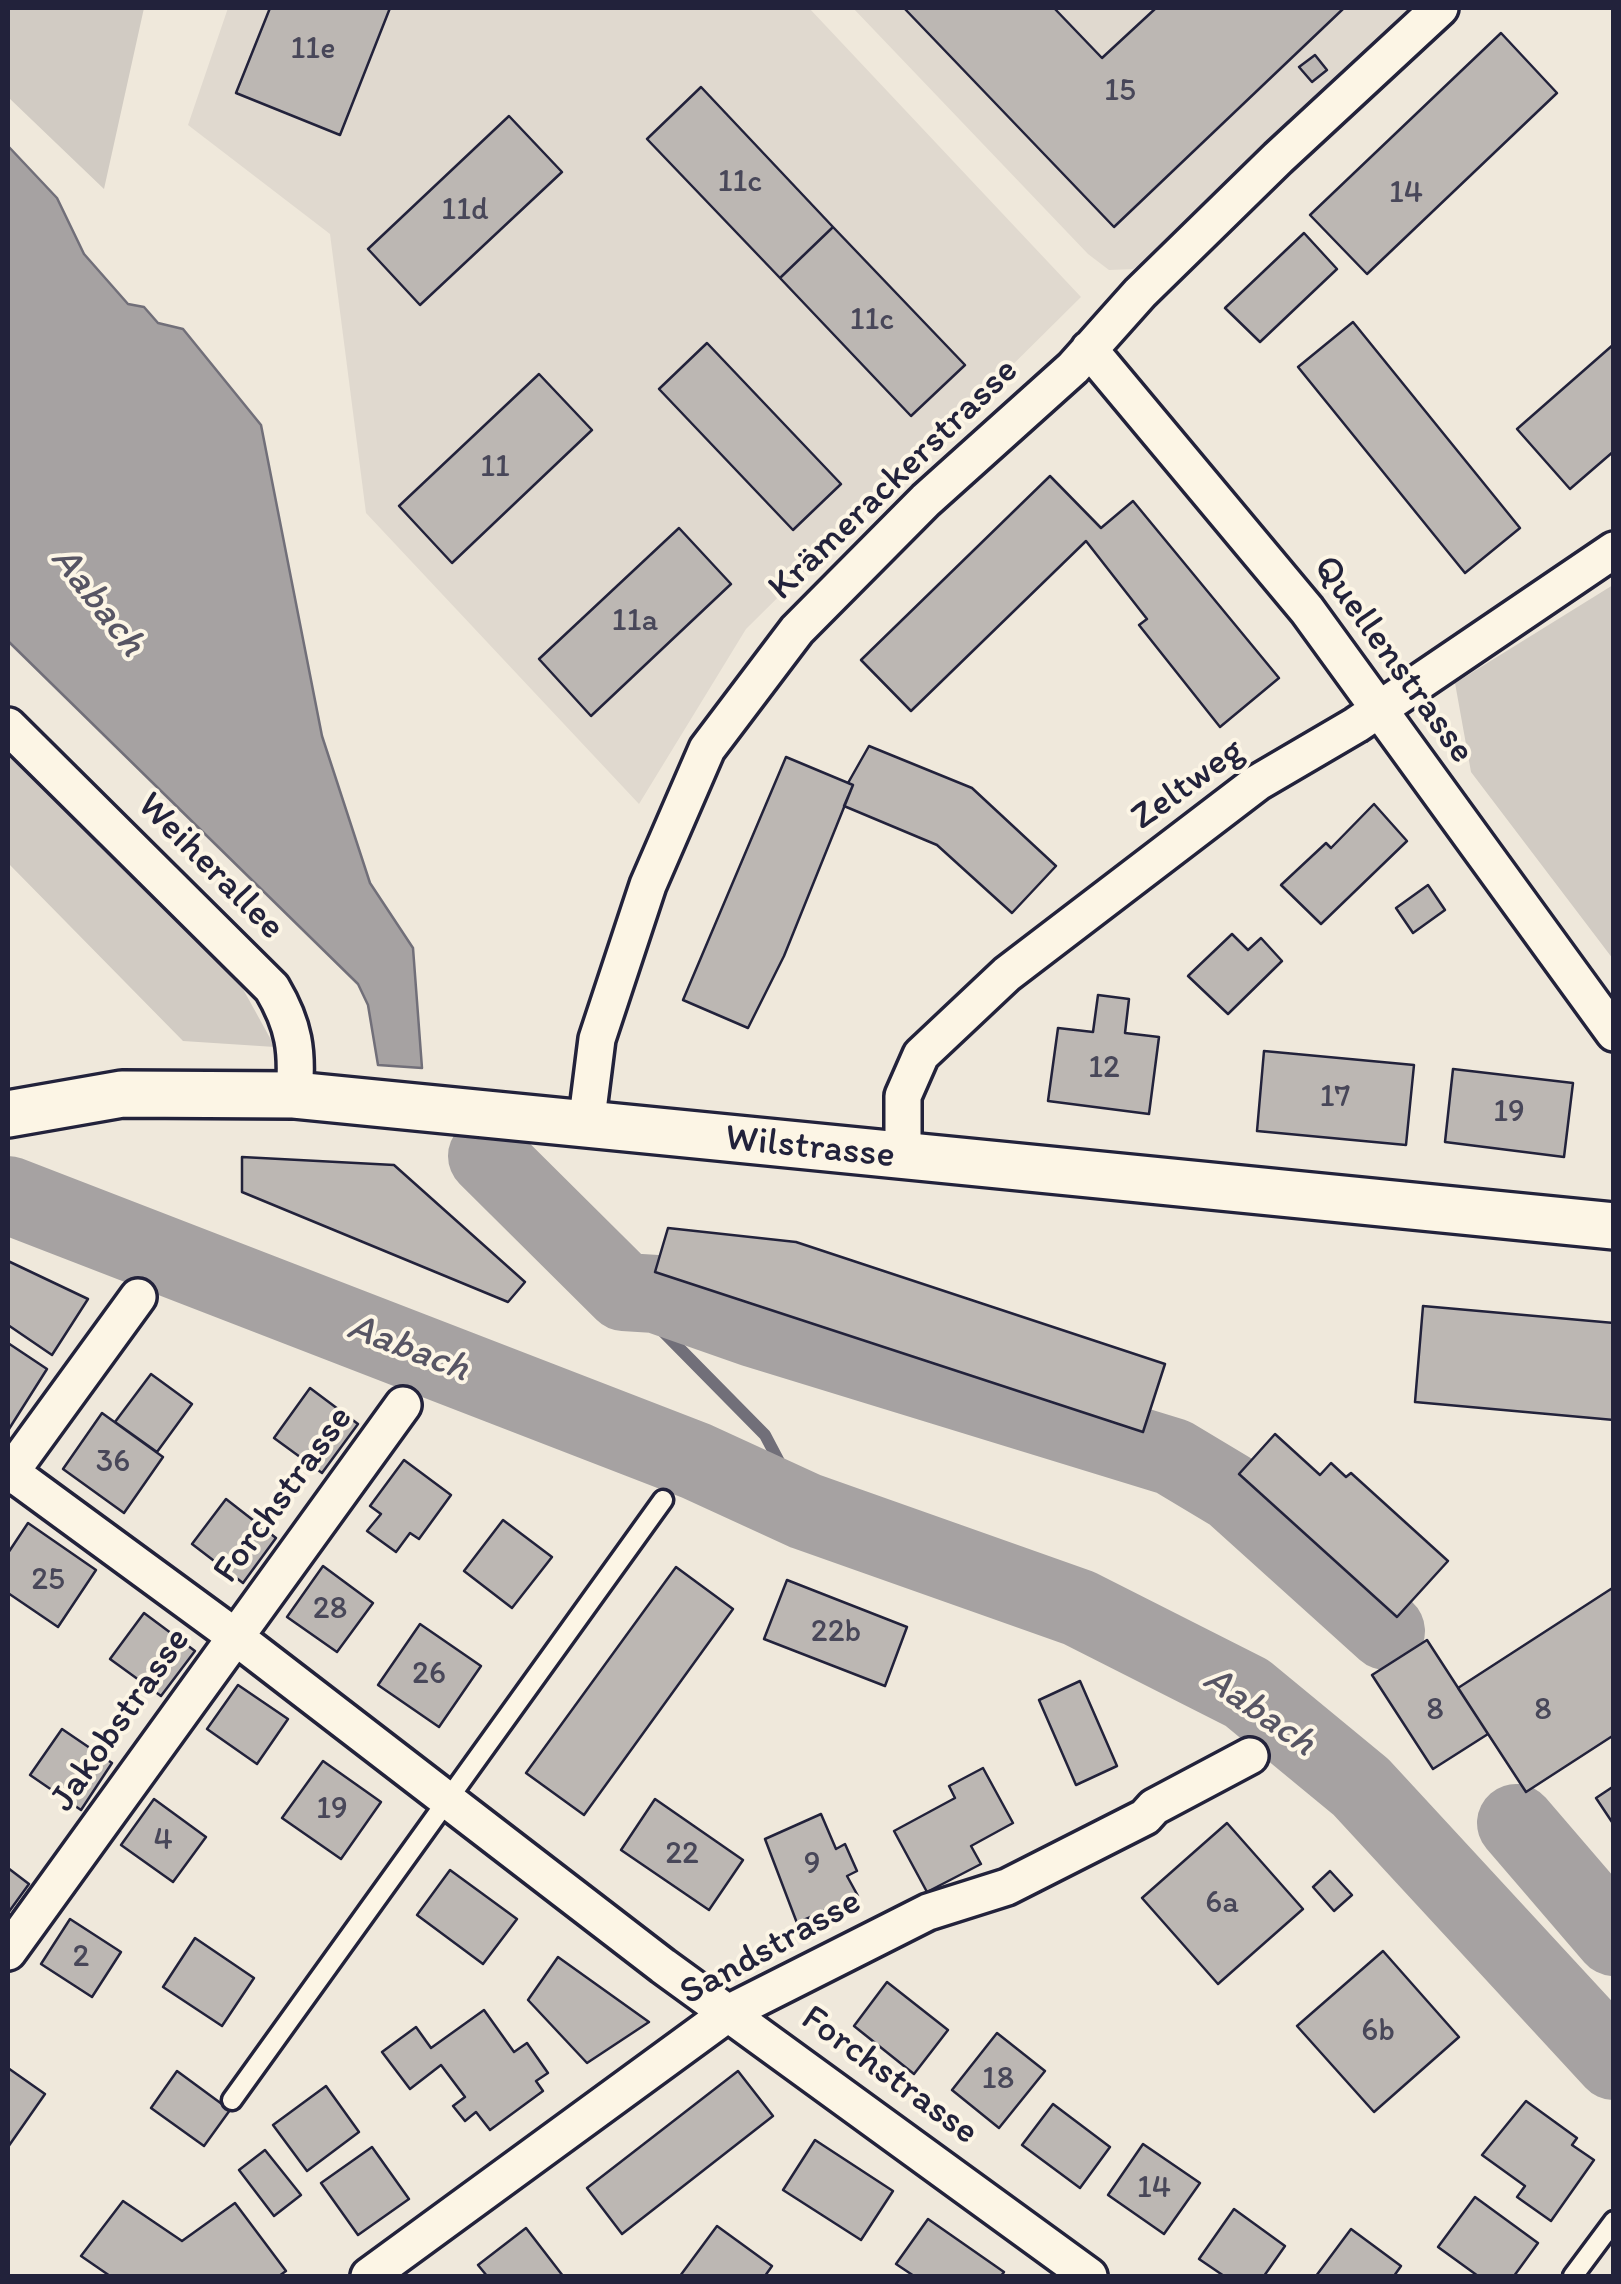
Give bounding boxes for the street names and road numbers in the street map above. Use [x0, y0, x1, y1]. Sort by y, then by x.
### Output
street label: Krämerackerstrasse [760, 349, 1028, 611]
street label: Quellenstrasse [1302, 547, 1484, 773]
street label: Zeltweg [1123, 729, 1253, 841]
street label: Weiherallee [127, 784, 293, 950]
street label: Wilstrasse [723, 1116, 897, 1180]
street label: Forchstrasse [204, 1397, 364, 1593]
street label: Jakobstrasse [41, 1619, 201, 1821]
street label: Sandstrasse [673, 1880, 869, 2016]
street label: Forchstrasse [791, 1996, 987, 2156]

